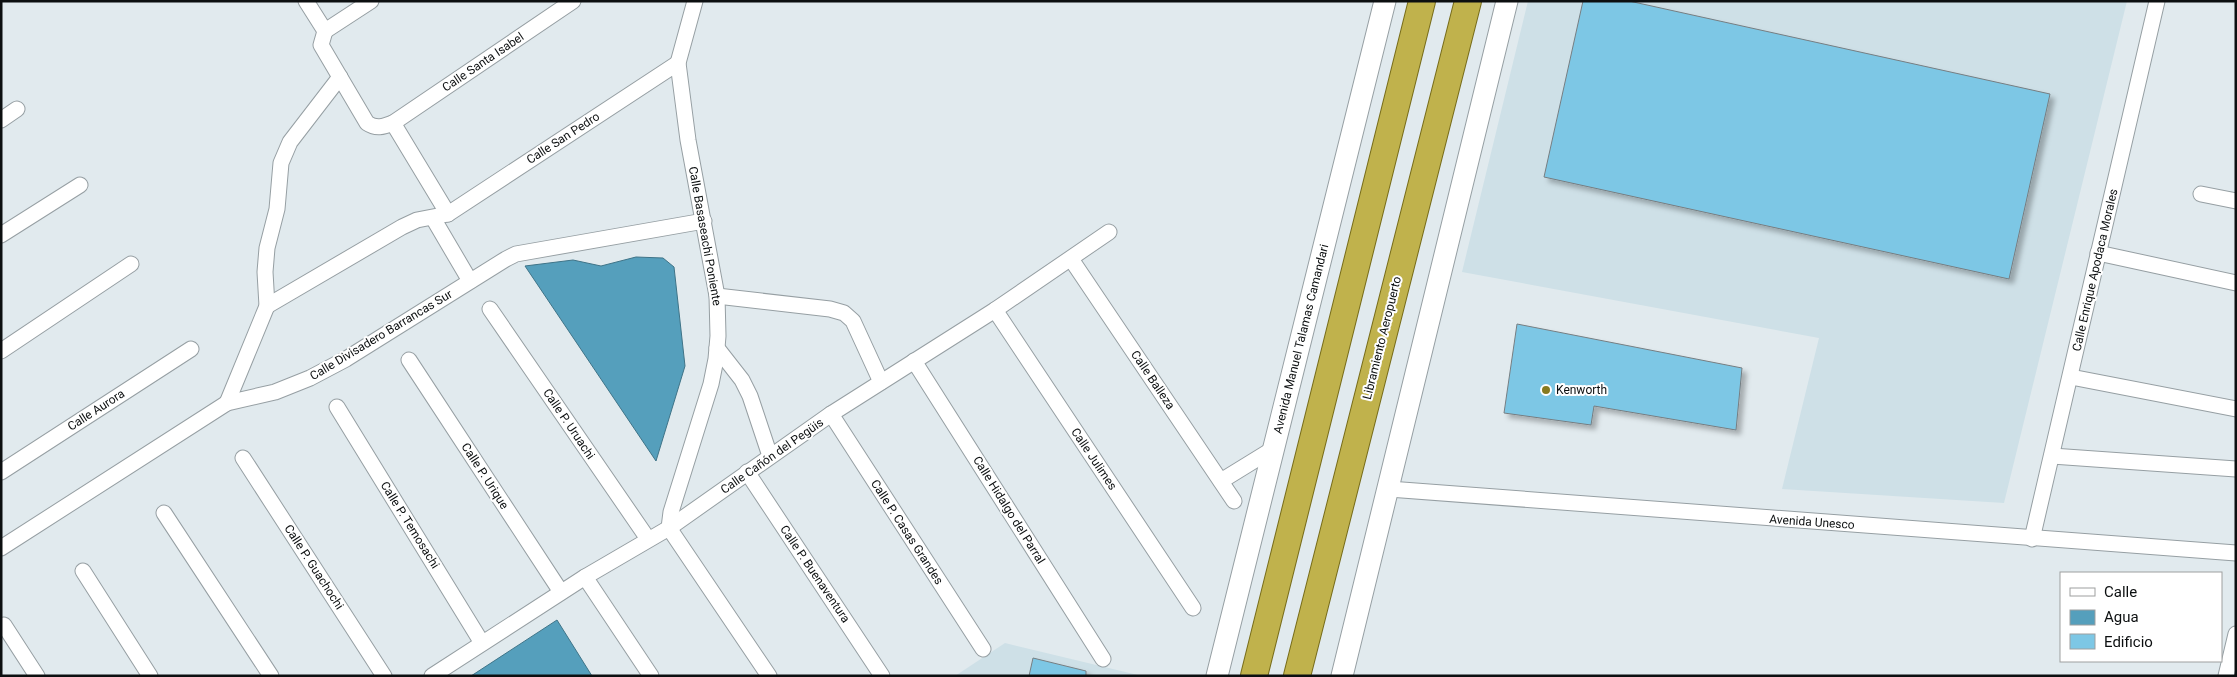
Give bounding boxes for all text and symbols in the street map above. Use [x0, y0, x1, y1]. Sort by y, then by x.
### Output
street label: Calle Santa Isabel [440, 30, 526, 94]
street label: Calle San Pedro [524, 109, 602, 167]
street label: Calle Basaseachi Poniente [686, 165, 724, 307]
street label: Calle Enrique Apodaca Morales [2069, 187, 2121, 353]
street label: Avenida Manuel Talamas Camandari [1271, 243, 1331, 435]
street label: Libramiento Aeropuerto [1360, 275, 1404, 401]
street label: Calle Divisadero Barrancas Sur [307, 287, 455, 383]
street label: Calle Balleza [1128, 348, 1178, 412]
place label: Kenworth [1556, 383, 1607, 397]
marker: Kenworth [1540, 384, 1552, 396]
street label: Calle Aurora [65, 386, 127, 434]
street label: Calle P. Uruachi [540, 386, 598, 462]
street label: Calle Cañón del Pegüis [718, 415, 826, 497]
street label: Calle Julimes [1068, 425, 1120, 493]
street label: Calle P. Urique [458, 440, 512, 512]
street label: Calle Hidalgo del Parral [970, 454, 1048, 566]
street label: Calle P. Casas Grandes [868, 477, 946, 587]
street label: Calle P. Temosachi [378, 479, 442, 571]
street label: Avenida Unesco [1769, 512, 1855, 532]
street label: Calle P. Guachochi [281, 522, 347, 612]
street label: Calle P. Buenaventura [777, 523, 853, 625]
legend [2060, 572, 2222, 662]
text: Calle [2104, 583, 2137, 601]
text: Agua [2104, 608, 2139, 626]
text: Edificio [2104, 633, 2153, 651]

